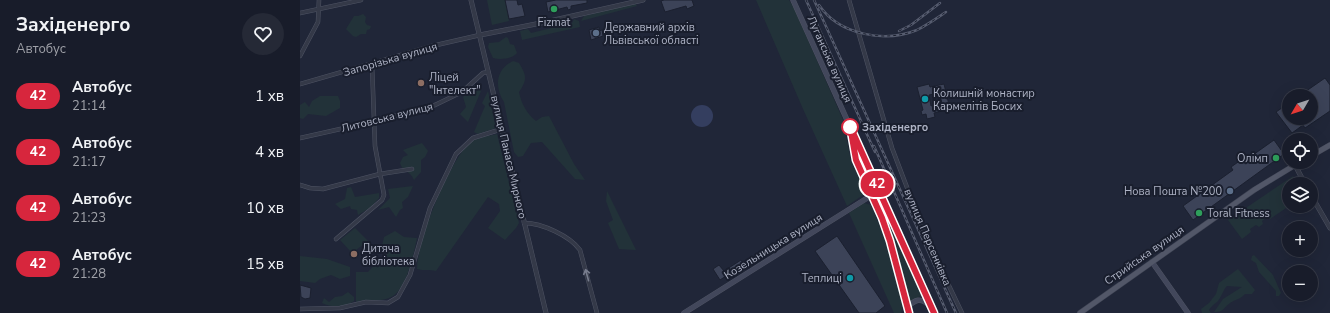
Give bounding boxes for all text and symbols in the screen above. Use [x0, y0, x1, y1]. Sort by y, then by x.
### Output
marker: Fizmat [549, 4, 559, 14]
text: Західенерго [16, 12, 130, 38]
button: heart [242, 13, 284, 55]
street label: Луганська вулиця [804, 13, 855, 105]
place label: Fizmat [538, 15, 571, 30]
place label: Державний архів Львівської області [604, 20, 699, 48]
marker: Державний архів Львівської області [591, 28, 601, 38]
street label: Запорізька вулиця [341, 39, 439, 80]
text: Автобус [16, 40, 66, 58]
place label: Ліцей "Інтелект" [429, 70, 481, 98]
text: Автобус [72, 77, 132, 97]
marker: Ліцей "Інтелект" [416, 78, 426, 88]
text: 42 [30, 86, 46, 105]
text: 1 хв [255, 86, 284, 106]
place label: Колишній монастир Кармелітів Босих [933, 86, 1035, 114]
north arrow [1282, 89, 1318, 125]
map controls [1282, 89, 1318, 301]
street label: вулиця Панаса Мирного [487, 94, 530, 220]
marker: Колишній монастир Кармелітів Босих [920, 94, 930, 104]
text: 21:14 [72, 97, 106, 115]
street label: Литовська вулиця [340, 99, 435, 136]
marker: Західенерго [841, 118, 859, 136]
place label: Західенерго [862, 120, 928, 135]
text: Автобус [72, 133, 132, 153]
button: locate [1282, 133, 1318, 169]
text: 42 [30, 142, 46, 161]
text: 4 хв [255, 142, 284, 162]
place label: Олімп [1237, 151, 1268, 166]
text: 21:17 [72, 153, 106, 171]
marker: Олімп [1271, 153, 1281, 163]
line badge: 42 [859, 171, 895, 197]
text: 42 [869, 174, 885, 193]
button: layers [1282, 177, 1318, 213]
place label: Нова Пошта №200 [1124, 184, 1222, 199]
street label: вулиця Персенківка [900, 186, 955, 288]
marker: Нова Пошта №200 [1225, 186, 1235, 196]
text: Автобус [72, 189, 132, 209]
text: 42 [30, 198, 46, 217]
text: 10 хв [246, 198, 284, 218]
place label: Toral Fitness [1207, 206, 1270, 221]
marker: Toral Fitness [1194, 208, 1204, 218]
text: 21:23 [72, 209, 106, 227]
street label: Козельницька вулиця [721, 210, 825, 283]
button: + [1282, 221, 1318, 257]
street label: Стрийська вулиця [1101, 222, 1187, 289]
place label: Дитяча бібліотека [362, 241, 415, 269]
text: Автобус [72, 245, 132, 265]
marker: Дитяча бібліотека [349, 249, 359, 259]
text: 42 [30, 254, 46, 273]
text: 15 хв [246, 254, 284, 274]
text: 21:28 [72, 265, 106, 283]
button: − [1282, 265, 1318, 301]
one-way arrow [583, 269, 591, 282]
place label: Теплиці [802, 271, 842, 286]
marker: Теплиці [845, 273, 855, 283]

